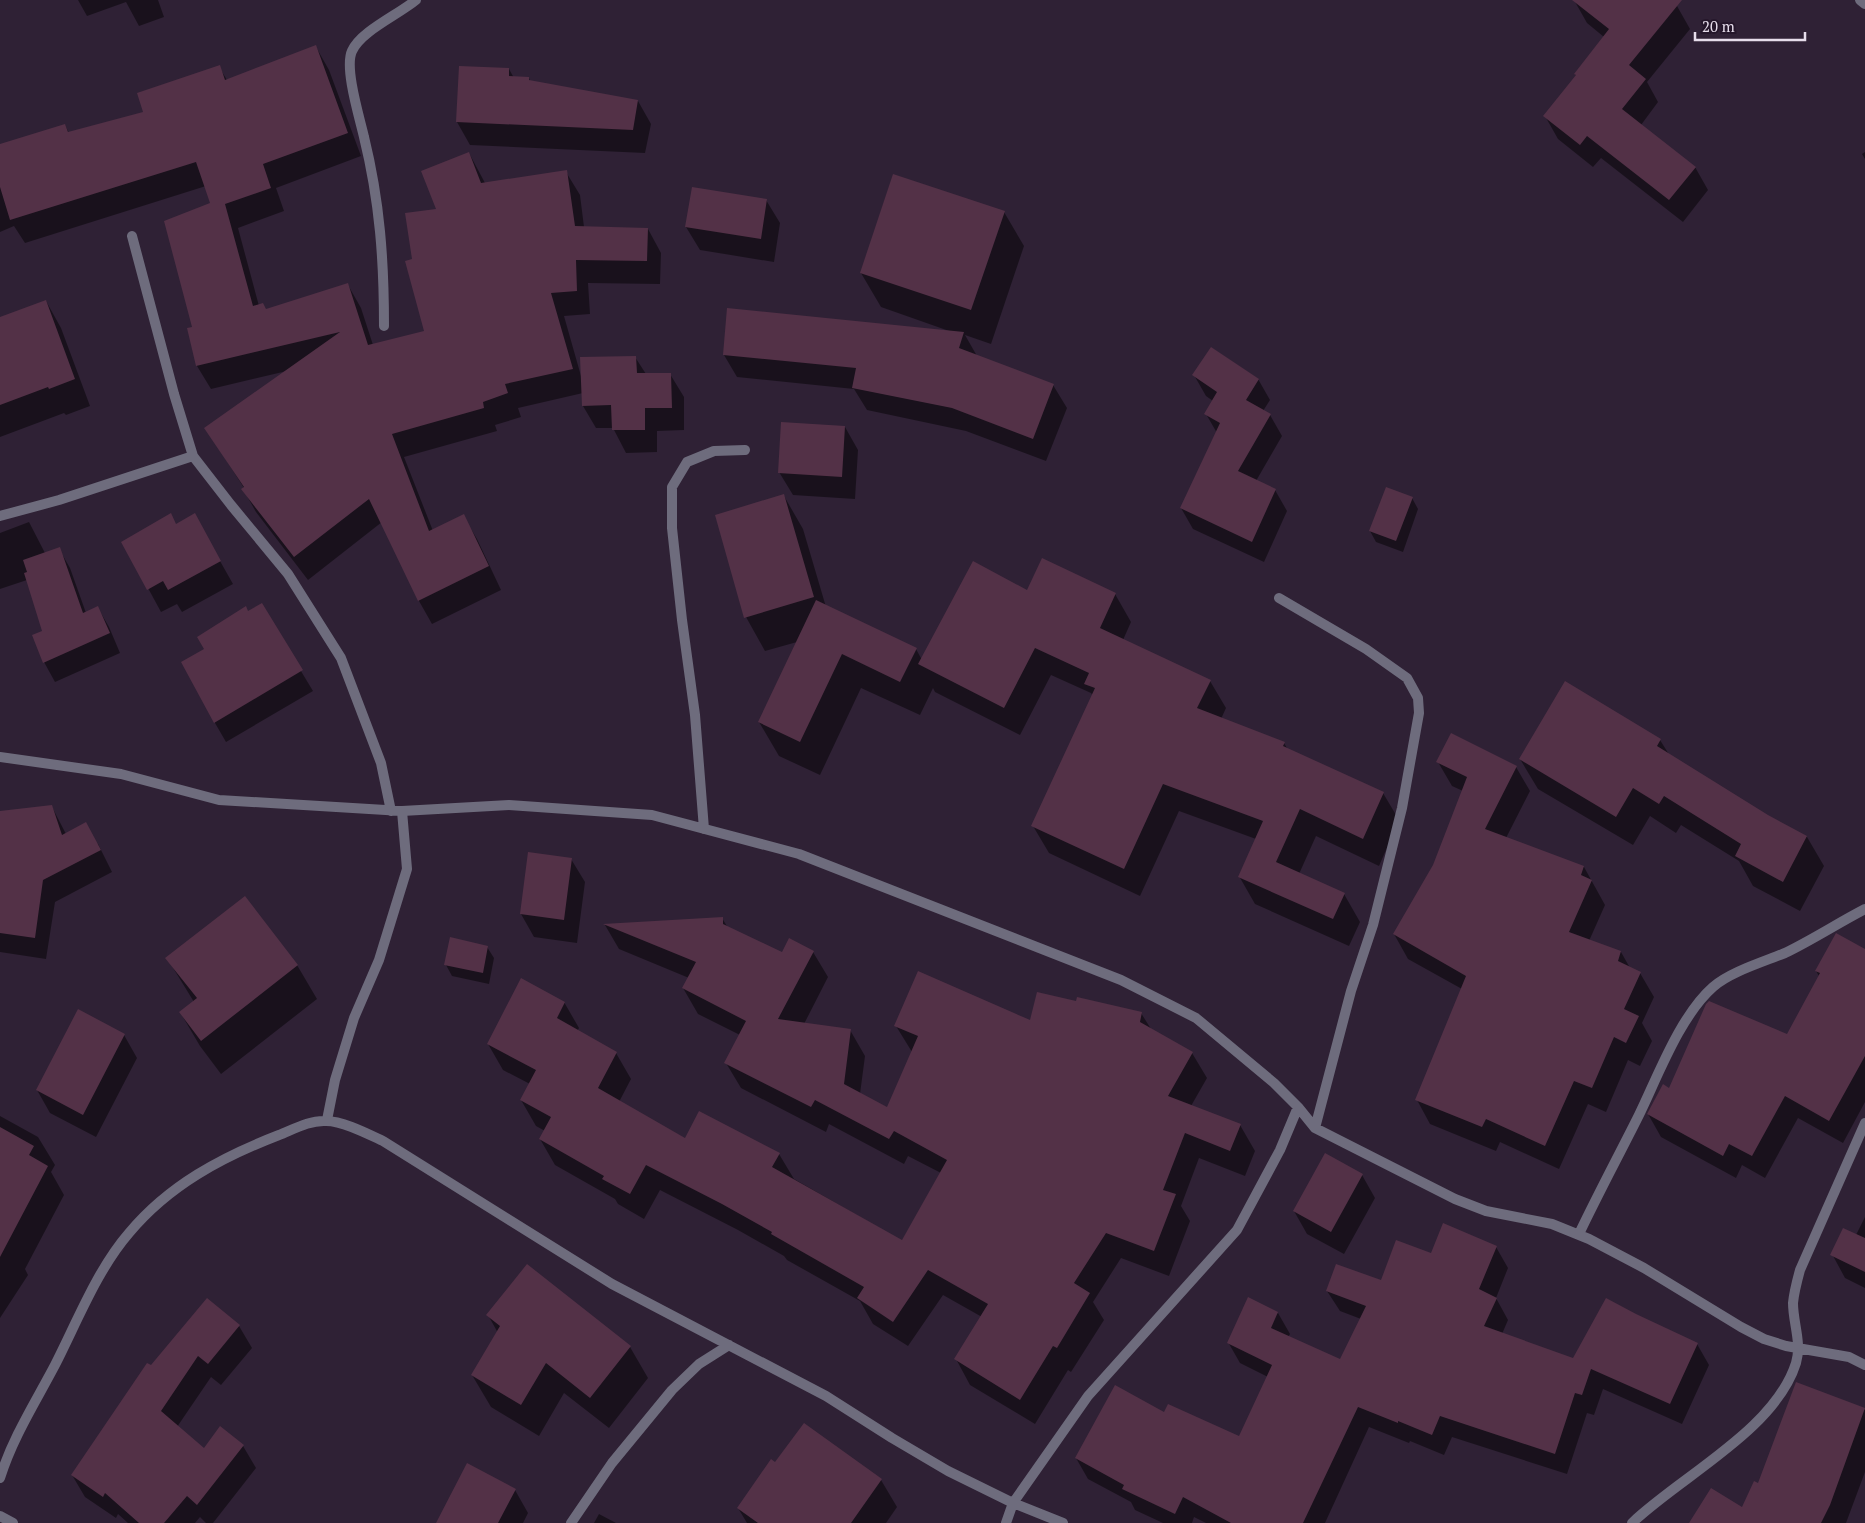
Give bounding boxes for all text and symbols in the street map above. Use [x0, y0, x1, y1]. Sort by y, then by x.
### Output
scale bar [1695, 10, 1805, 42]
text: 20 m [1702, 16, 1735, 36]

